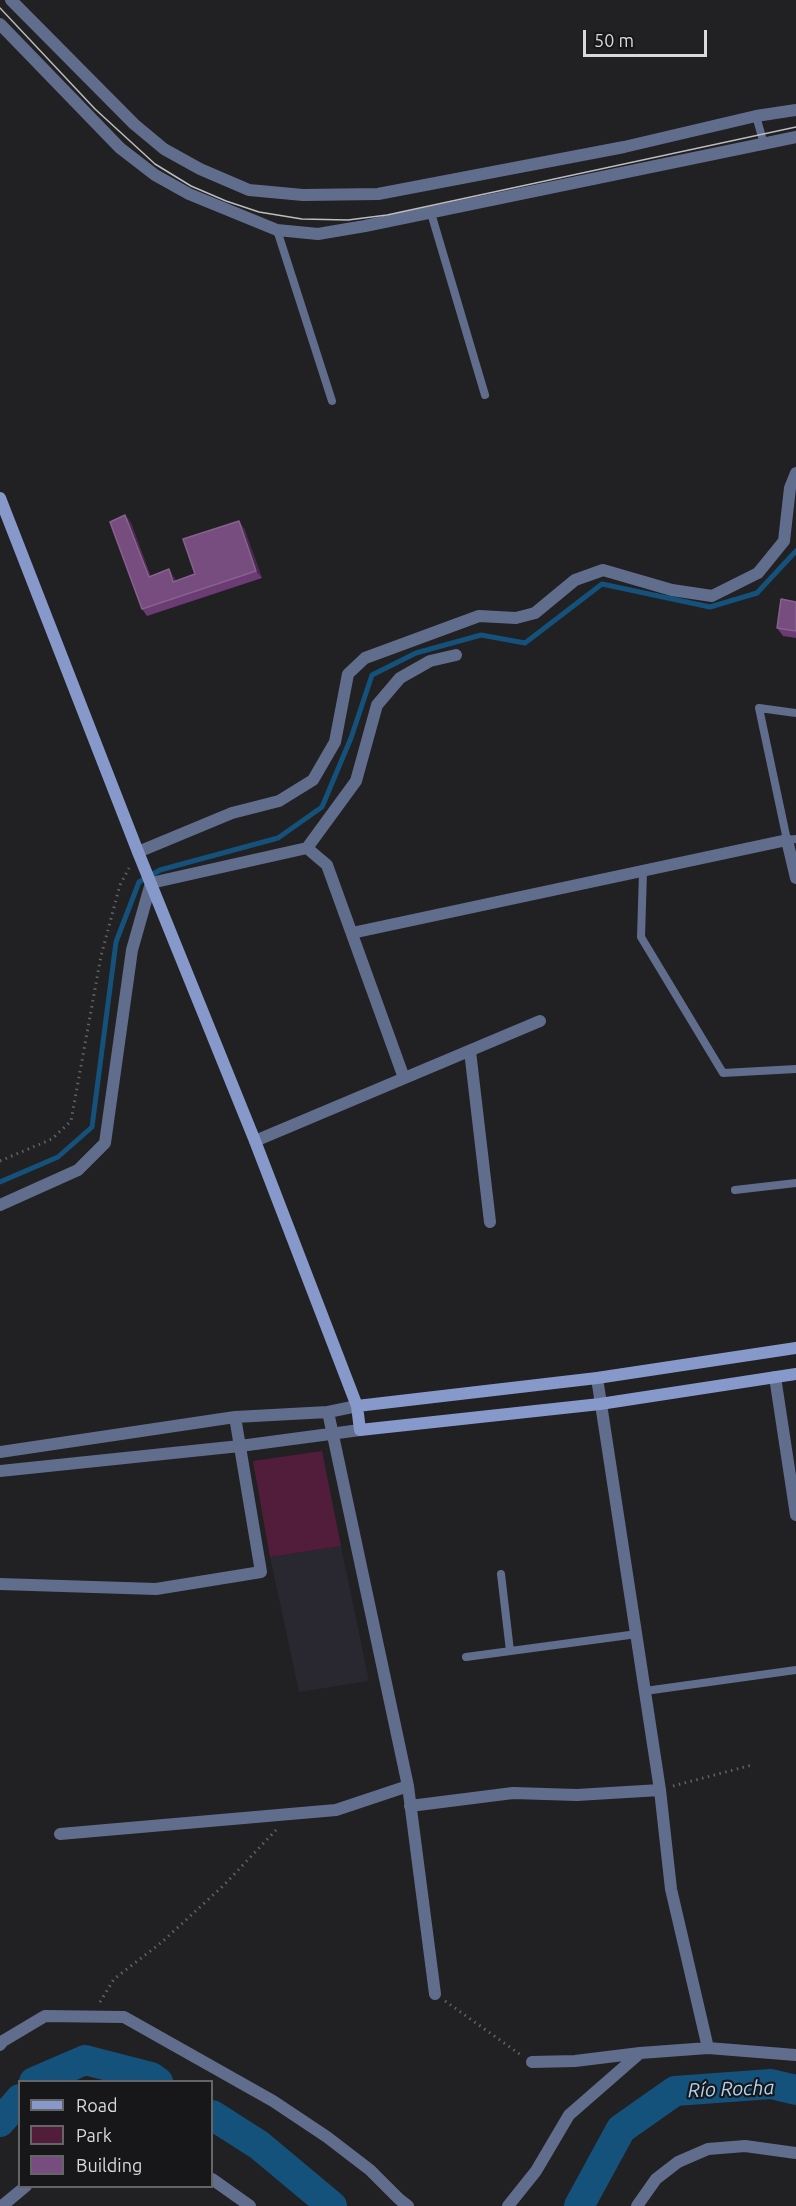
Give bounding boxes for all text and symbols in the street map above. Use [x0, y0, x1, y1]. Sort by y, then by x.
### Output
scale bar [586, 18, 710, 56]
text: 50 m [594, 30, 634, 50]
water label: Río Rocha [687, 2075, 775, 2103]
legend [18, 2080, 213, 2188]
text: Road [76, 2095, 118, 2115]
text: Park [76, 2125, 112, 2145]
text: Building [76, 2155, 142, 2175]

